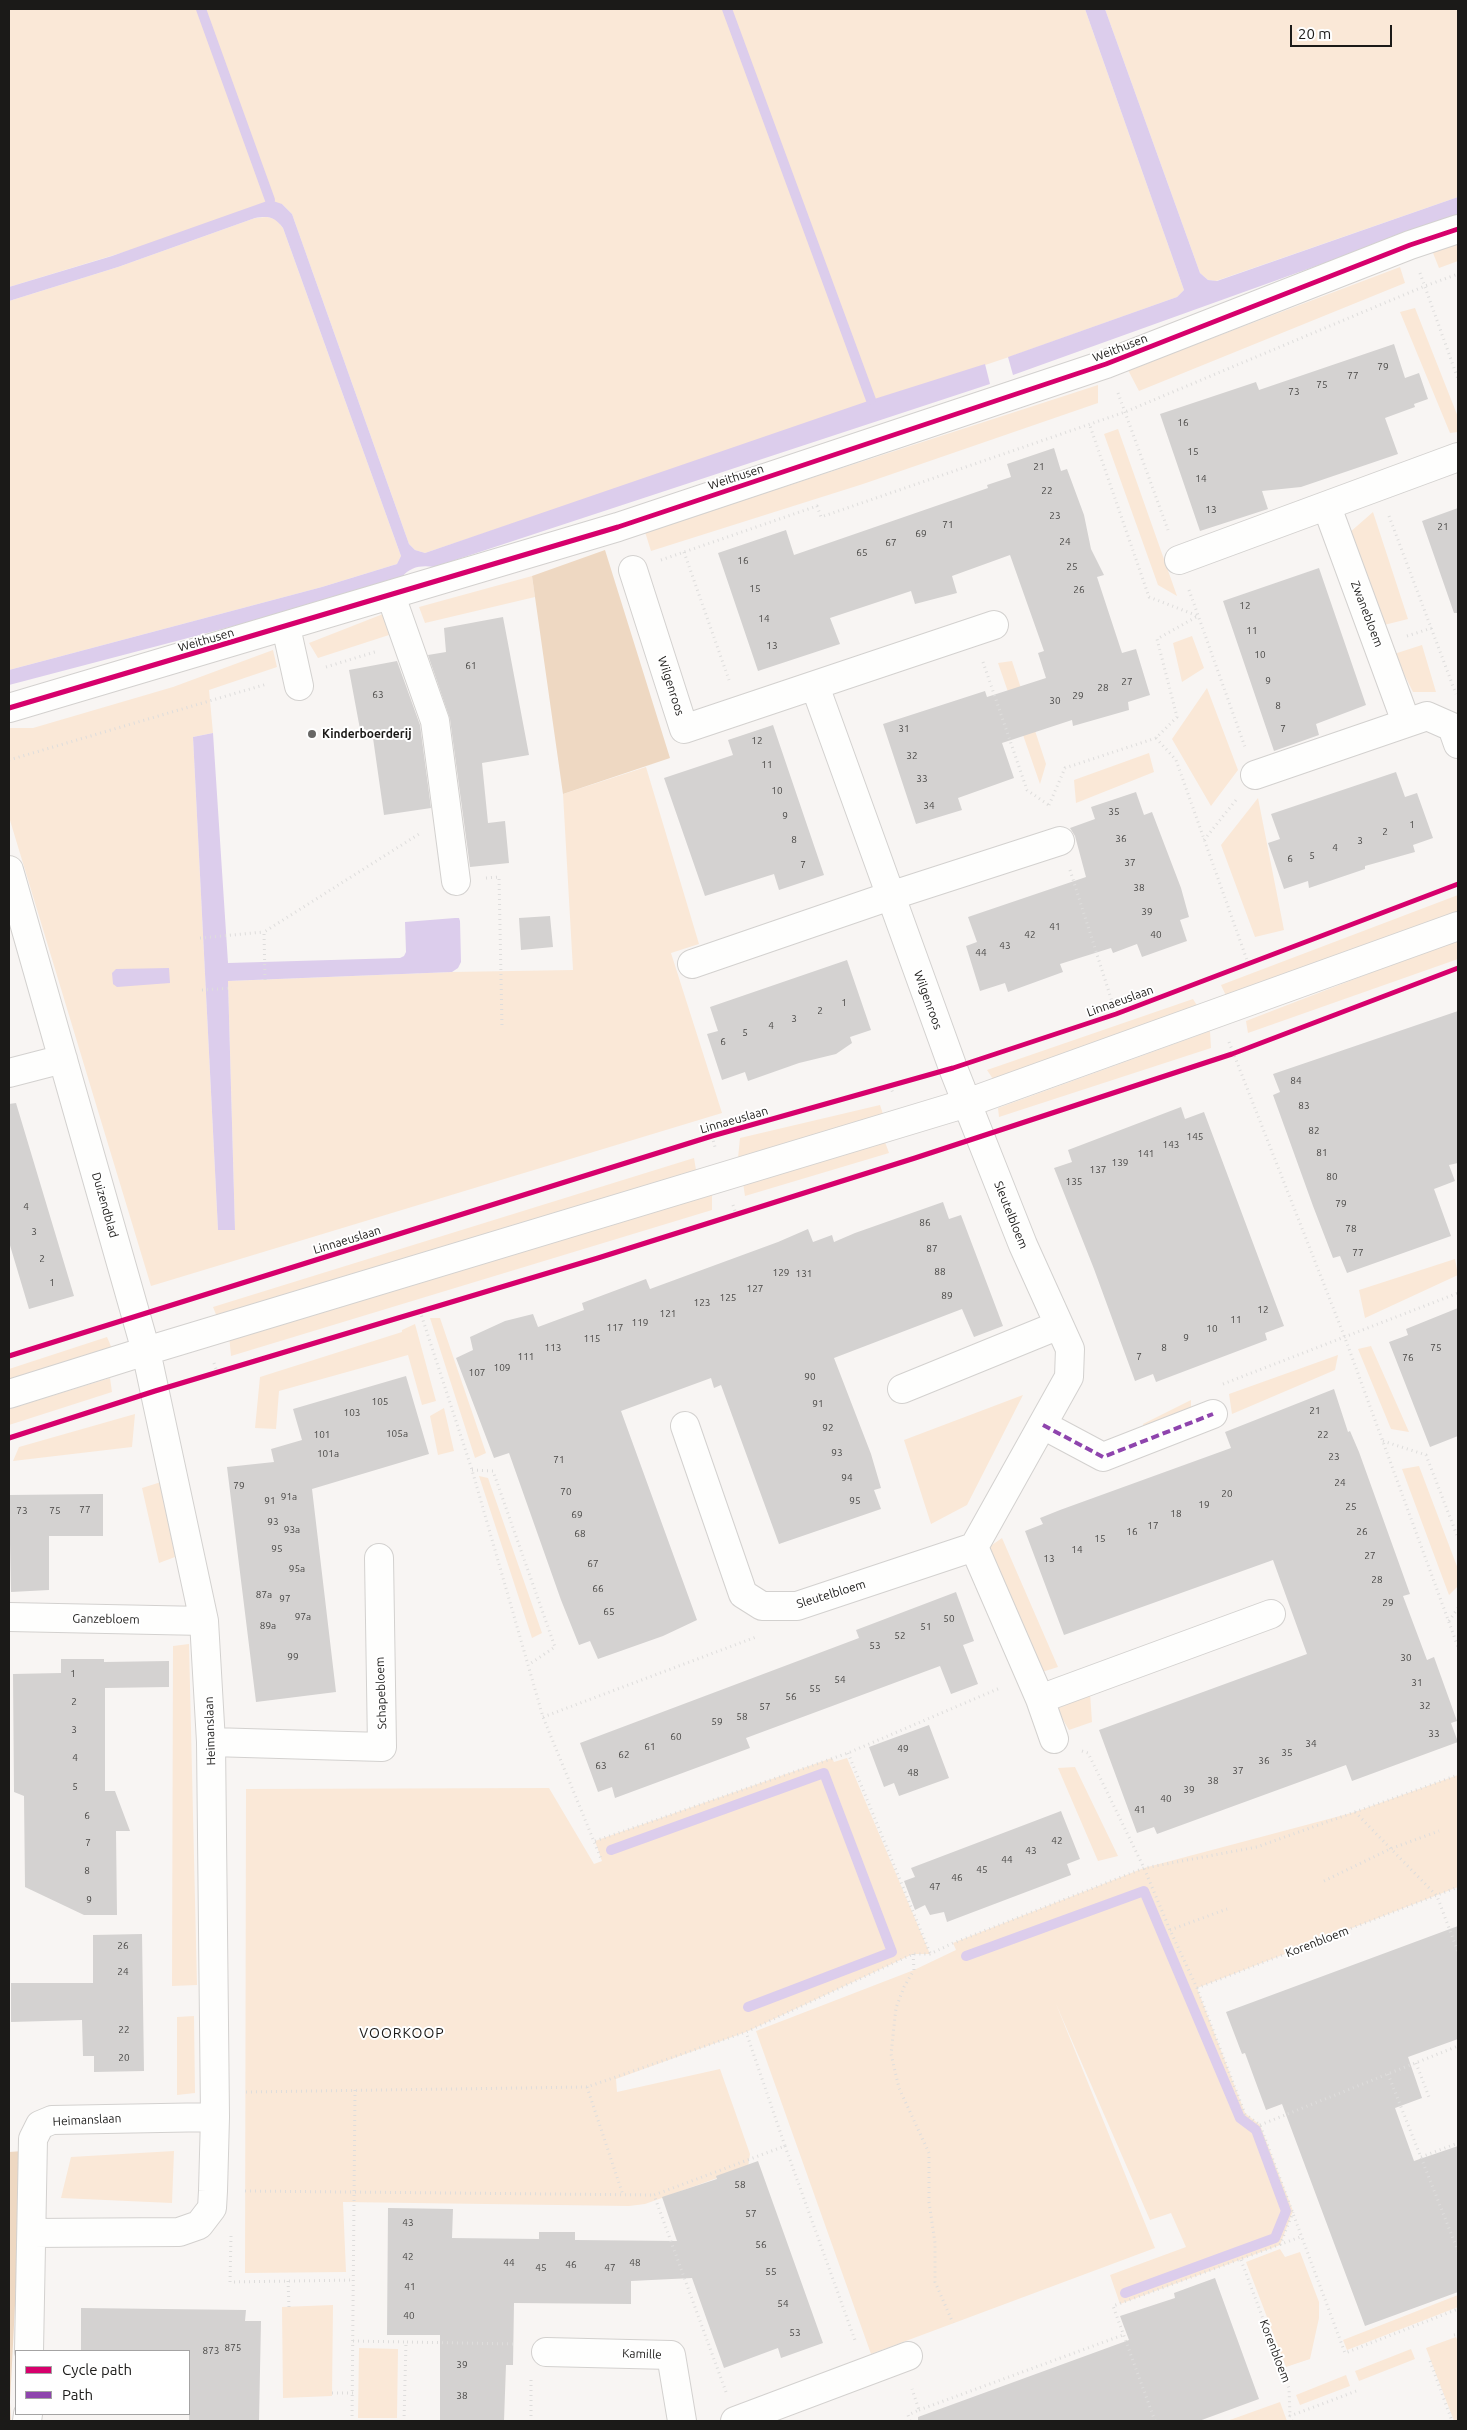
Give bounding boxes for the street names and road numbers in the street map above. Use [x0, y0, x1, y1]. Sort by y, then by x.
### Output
street label: Weithusen [1091, 331, 1149, 365]
street label: Weithusen [706, 461, 766, 493]
street label: Zwanebloem [1348, 579, 1386, 649]
street label: Weithusen [176, 625, 236, 655]
street label: Wilgenroos [655, 655, 687, 717]
street label: Wilgenroos [911, 969, 945, 1031]
street label: Linnaeuslaan [1085, 982, 1155, 1020]
street label: Linnaeuslaan [698, 1103, 770, 1137]
street label: Duizendblad [89, 1171, 121, 1239]
street label: Sleutelbloem [991, 1179, 1031, 1251]
street label: Linnaeuslaan [311, 1223, 383, 1257]
street label: Sleutelbloem [795, 1577, 867, 1611]
street label: Ganzebloem [72, 1611, 140, 1627]
street label: Schapebloem [373, 1656, 389, 1730]
street label: Heimanslaan [202, 1696, 218, 1766]
street label: Korenbloem [1283, 1923, 1351, 1961]
street label: Heimanslaan [52, 2111, 122, 2129]
street label: Korenbloem [1256, 2317, 1294, 2385]
street label: Kamille [622, 2346, 662, 2362]

